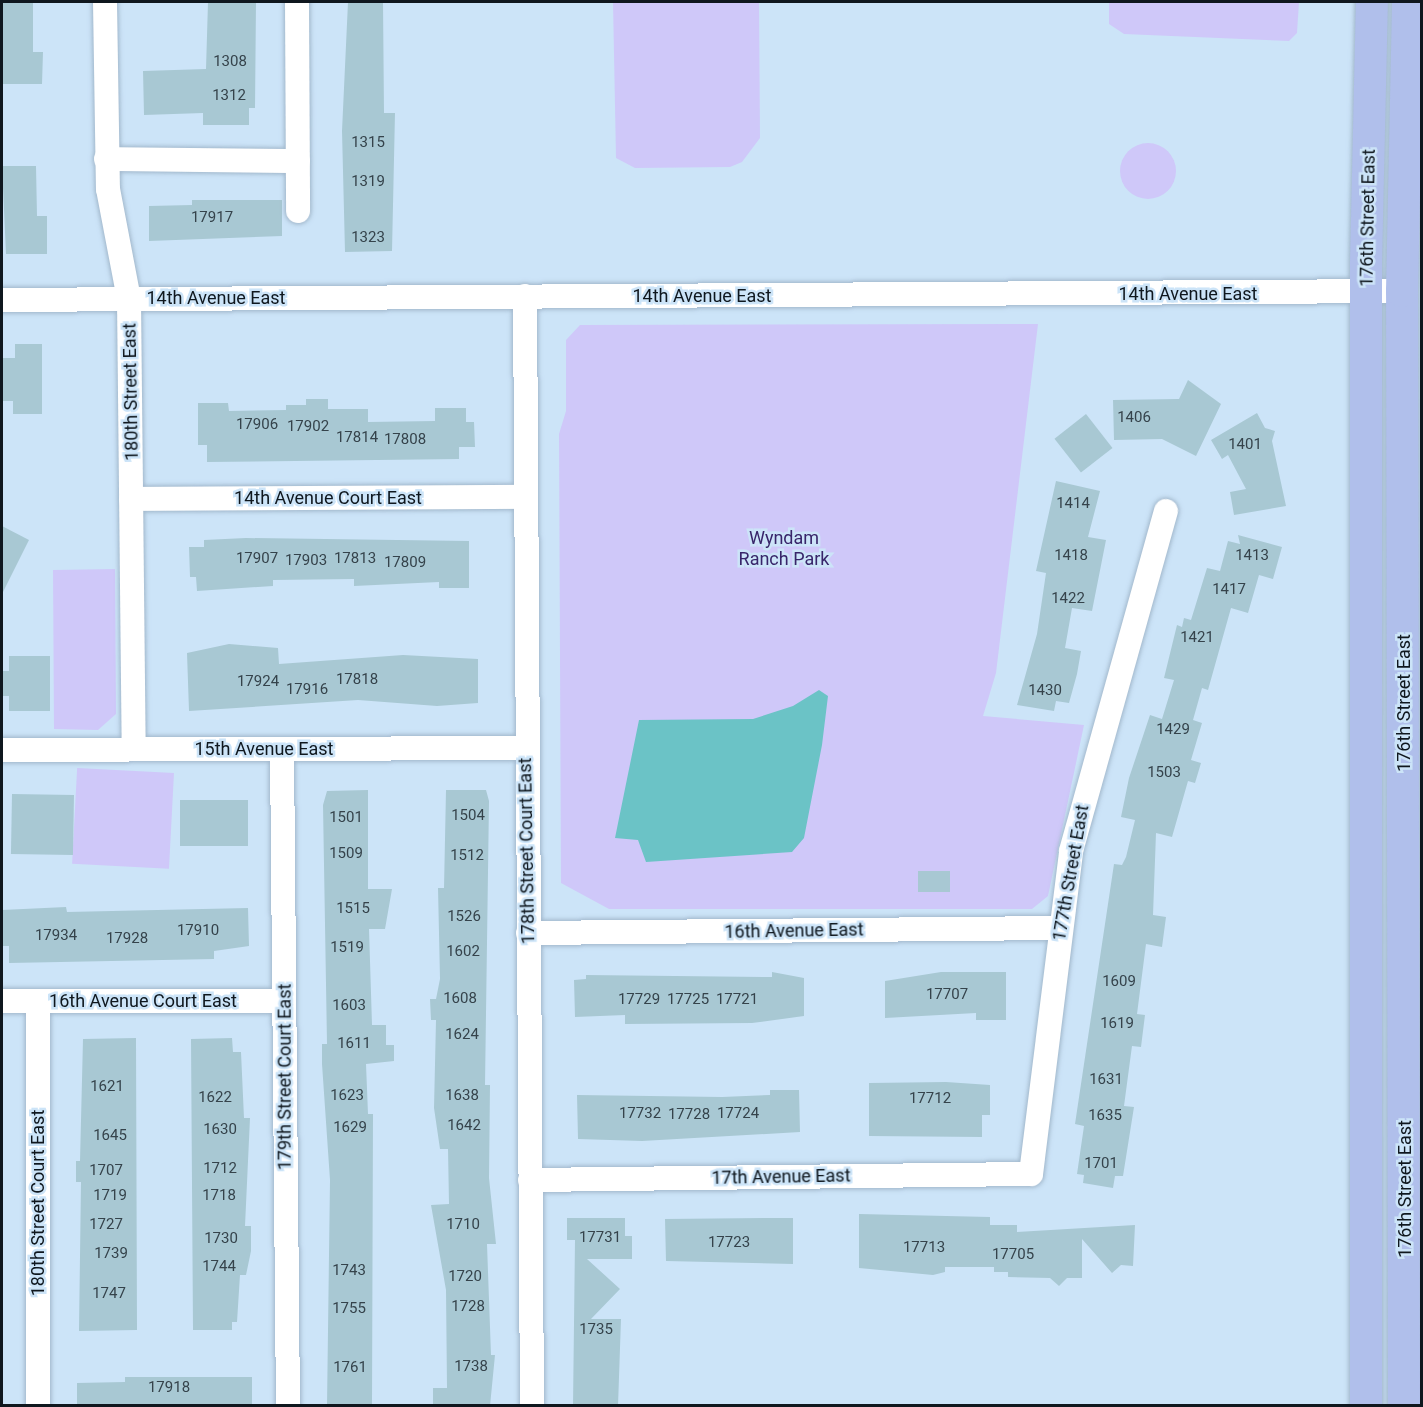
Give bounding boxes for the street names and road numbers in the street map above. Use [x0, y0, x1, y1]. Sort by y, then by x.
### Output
street label: 176th Street East [1356, 149, 1380, 287]
street label: 14th Avenue East [1118, 283, 1258, 305]
street label: 14th Avenue East [632, 285, 772, 307]
street label: 14th Avenue East [146, 287, 286, 309]
street label: 180th Street East [119, 323, 143, 461]
street label: 14th Avenue Court East [234, 487, 422, 509]
street label: 176th Street East [1393, 634, 1415, 772]
street label: 15th Avenue East [194, 738, 334, 760]
street label: 178th Street Court East [515, 758, 539, 944]
street label: 177th Street East [1048, 803, 1094, 943]
street label: 16th Avenue East [724, 919, 864, 943]
street label: 179th Street Court East [274, 984, 296, 1170]
street label: 16th Avenue Court East [49, 990, 237, 1012]
street label: 180th Street Court East [27, 1110, 49, 1296]
street label: 176th Street East [1394, 1120, 1416, 1258]
street label: 17th Avenue East [711, 1165, 851, 1189]

